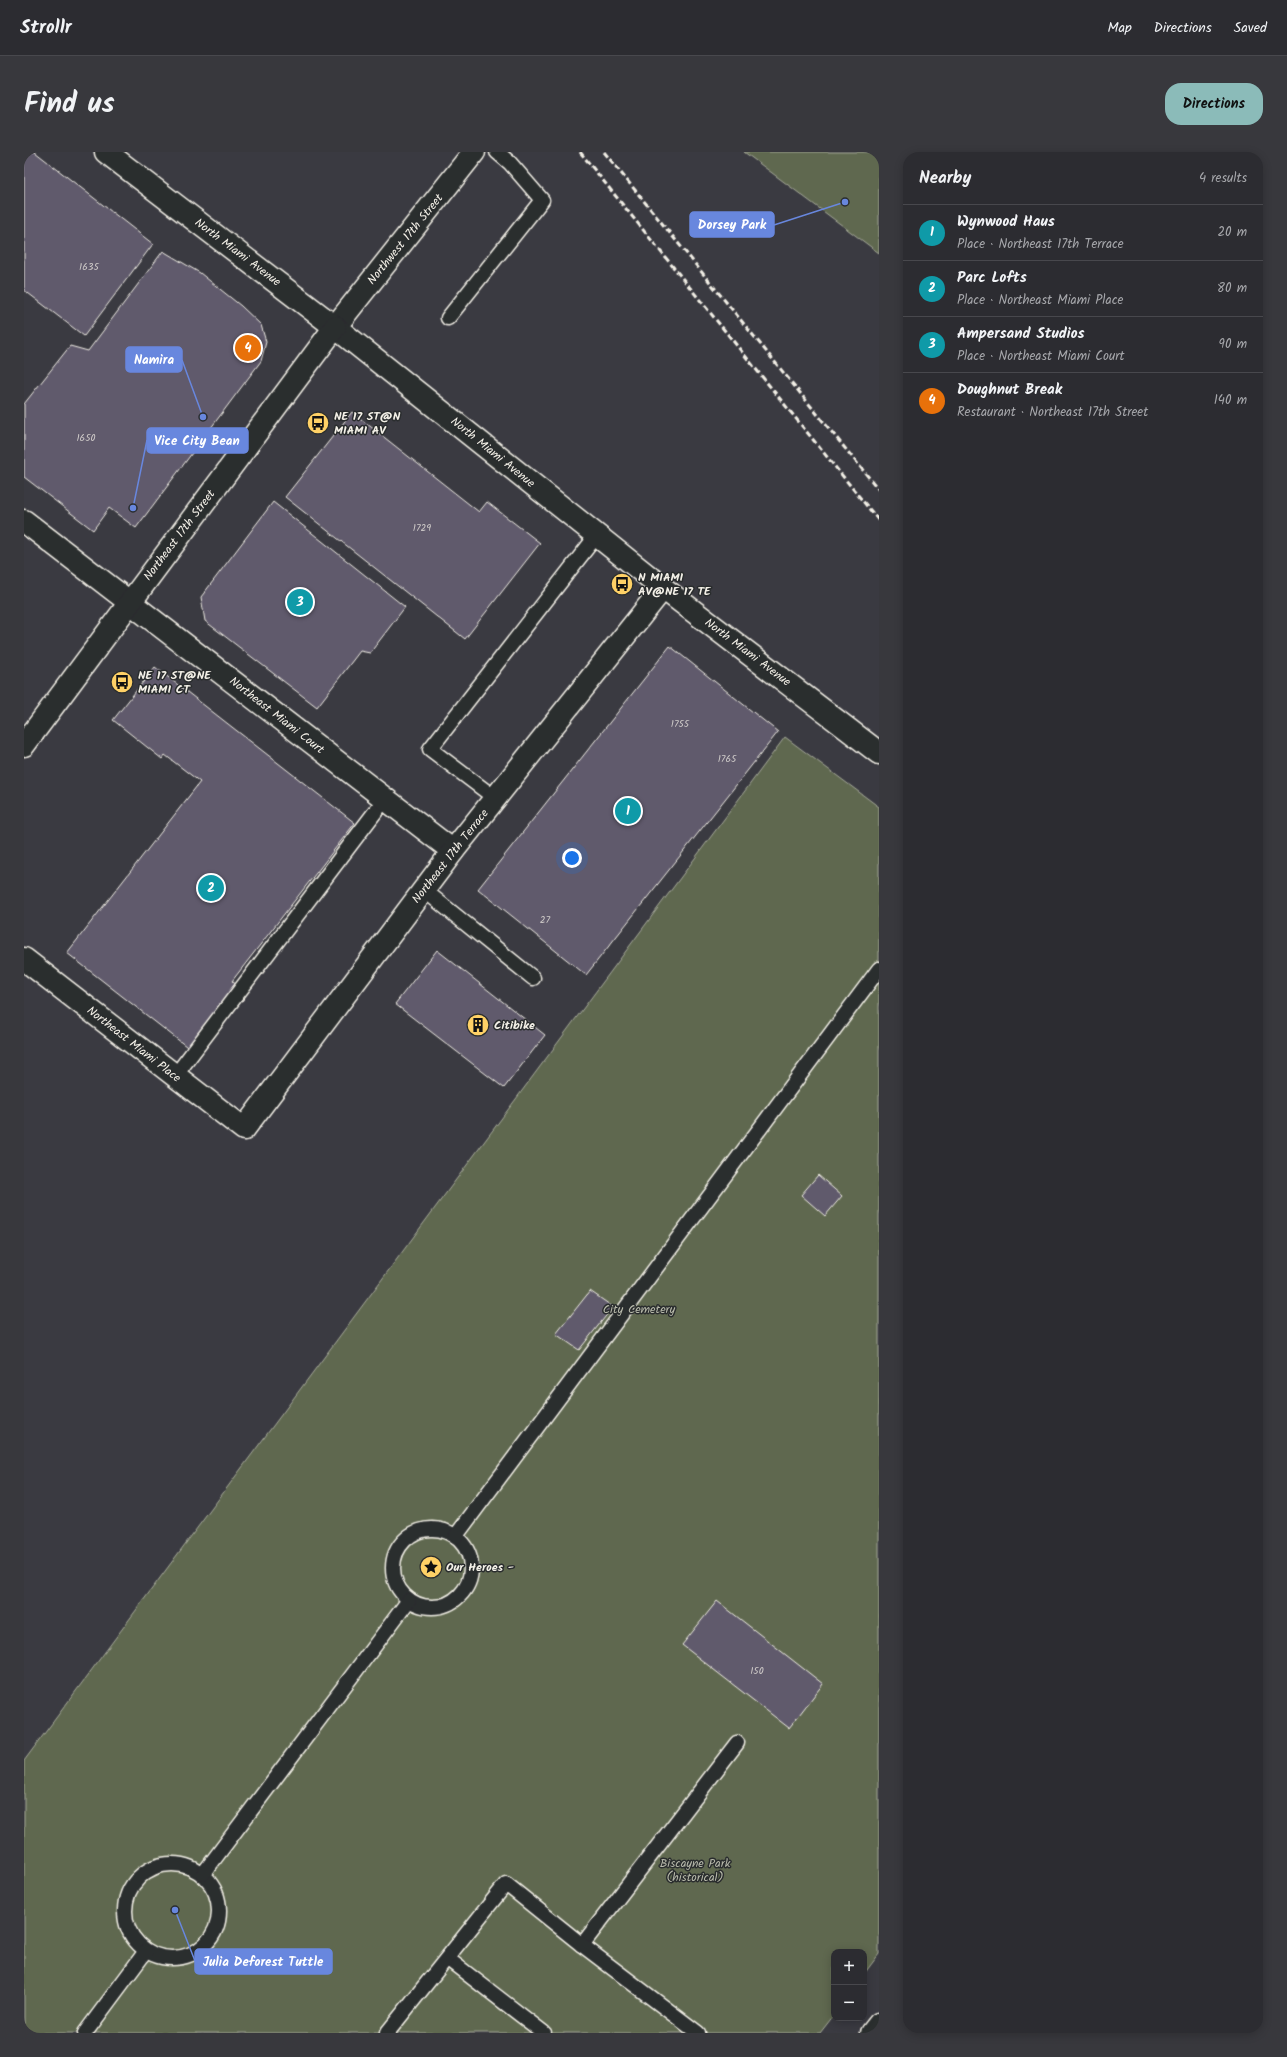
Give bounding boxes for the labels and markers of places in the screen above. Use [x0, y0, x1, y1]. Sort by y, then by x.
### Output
callout: Dorsey Park [690, 212, 774, 237]
pin: 4 [235, 333, 261, 363]
callout: Namira [126, 347, 182, 372]
place label: NE 17 ST@N MIAMI AV [334, 407, 401, 440]
bus stop icon: NE 17 ST@N MIAMI AV [305, 410, 331, 436]
callout: Vice City Bean [147, 428, 248, 453]
place label: N MIAMI AV@NE 17 TE [638, 568, 712, 601]
bus stop icon: N MIAMI AV@NE 17 TE [609, 571, 635, 597]
pin: 3 [287, 587, 313, 617]
place label: NE 17 ST@NE MIAMI CT [138, 666, 212, 699]
bus stop icon: NE 17 ST@NE MIAMI CT [109, 669, 135, 695]
pin: 1 [615, 796, 641, 826]
pin: 2 [198, 873, 224, 903]
building icon: Citibike [465, 1012, 491, 1038]
place label: Citibike [494, 1016, 535, 1035]
place icon: Our Heroes - [418, 1554, 444, 1580]
place label: Our Heroes - [446, 1558, 514, 1577]
callout: Julia Deforest Tuttle [195, 1949, 332, 1974]

